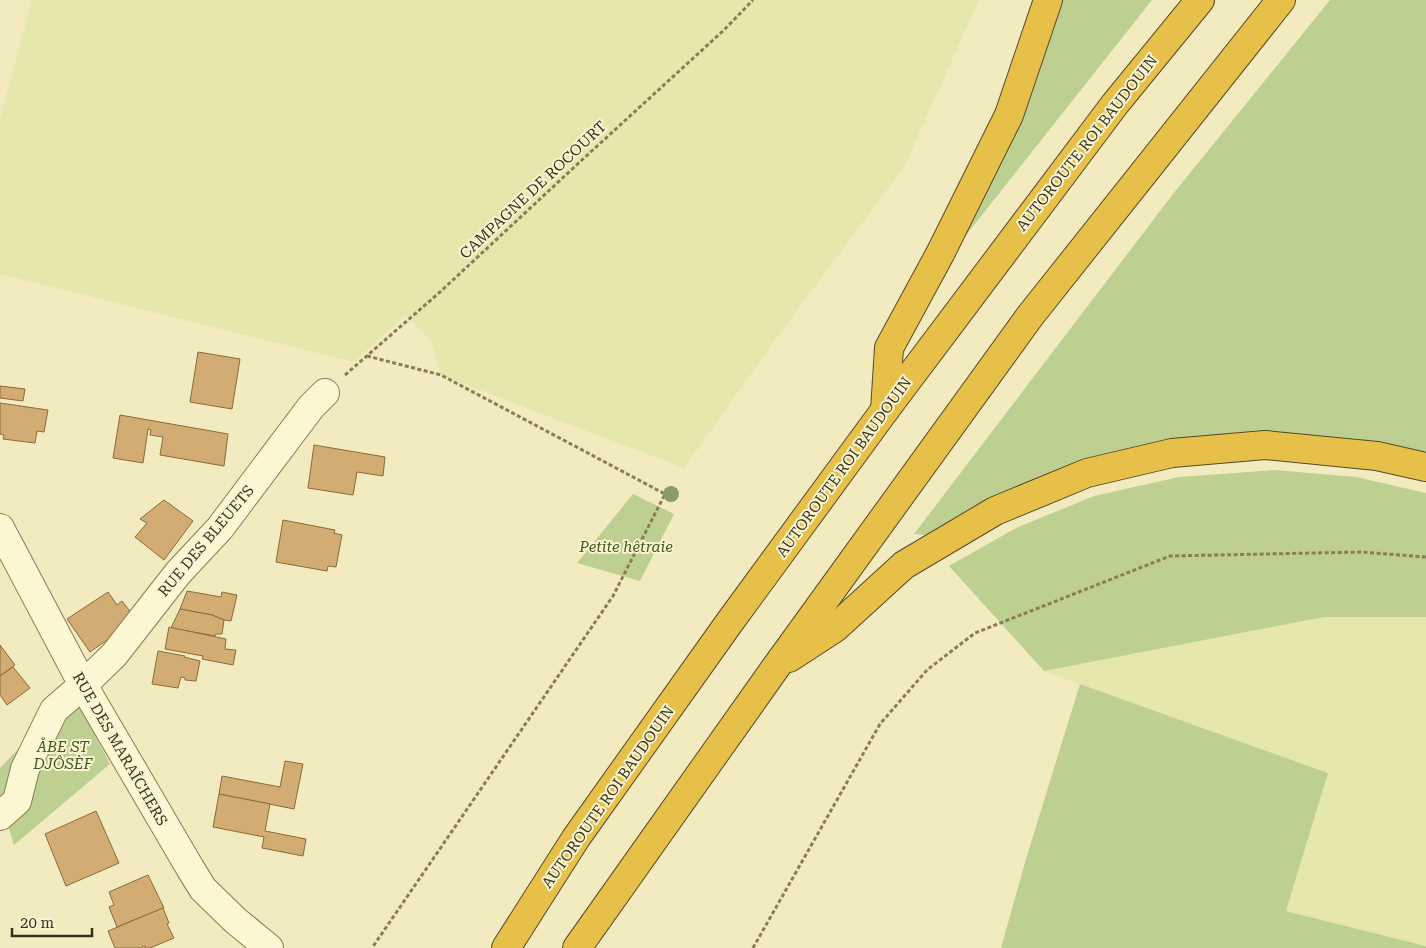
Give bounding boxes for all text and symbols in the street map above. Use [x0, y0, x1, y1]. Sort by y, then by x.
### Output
street label: AUTOROUTE ROI BAUDOUIN [1013, 51, 1161, 235]
street label: CAMPAGNE DE ROCOURT [456, 117, 610, 263]
street label: AUTOROUTE ROI BAUDOUIN [773, 373, 915, 561]
street label: RUE DES BLEUETS [154, 482, 258, 600]
park label: Petite hêtraie [578, 538, 673, 556]
street label: RUE DES MARAÎCHERS [69, 669, 171, 829]
street label: AUTOROUTE ROI BAUDOUIN [538, 702, 678, 892]
park label: ÅBE ST DJÔSÈF [32, 737, 93, 773]
scale bar [12, 906, 92, 938]
text: 20 m [20, 914, 55, 932]

